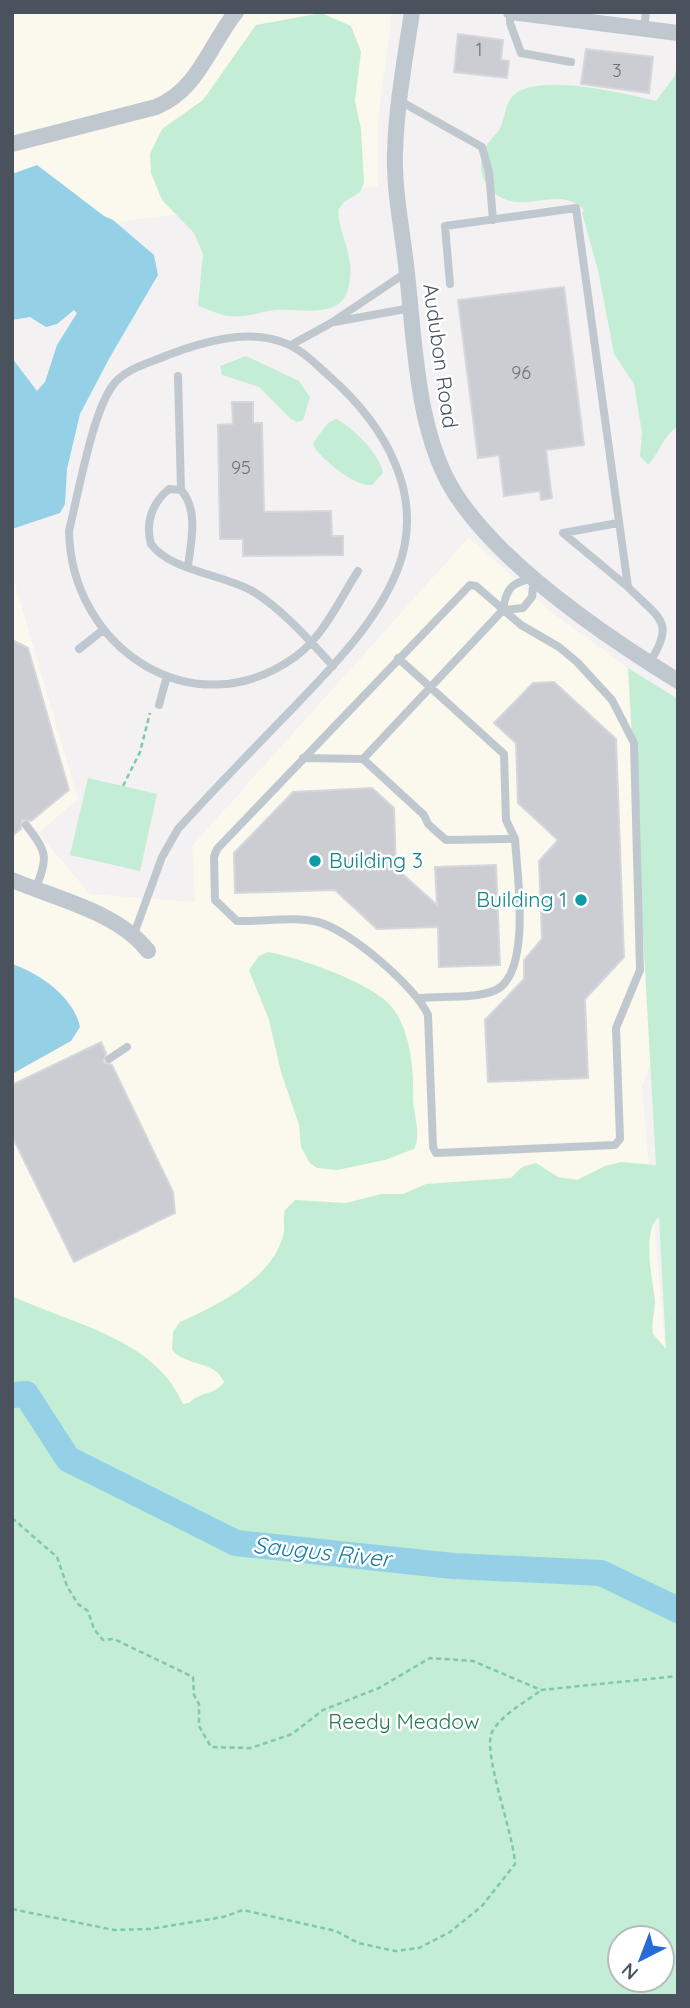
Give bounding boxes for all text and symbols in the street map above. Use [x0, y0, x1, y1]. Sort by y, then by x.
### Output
house number: 1 [476, 38, 482, 61]
house number: 3 [612, 59, 622, 82]
street label: Audubon Road [418, 282, 464, 430]
house number: 96 [511, 361, 531, 384]
house number: 95 [231, 456, 251, 479]
place label: Building 3 [329, 847, 423, 873]
marker: Building 3 [307, 853, 323, 869]
place label: Building 1 [476, 886, 567, 912]
marker: Building 1 [573, 892, 589, 908]
water label: Saugus River [252, 1530, 395, 1573]
park label: Reedy Meadow [328, 1708, 480, 1734]
north arrow [606, 1924, 676, 1994]
text: N [616, 1958, 643, 1985]

